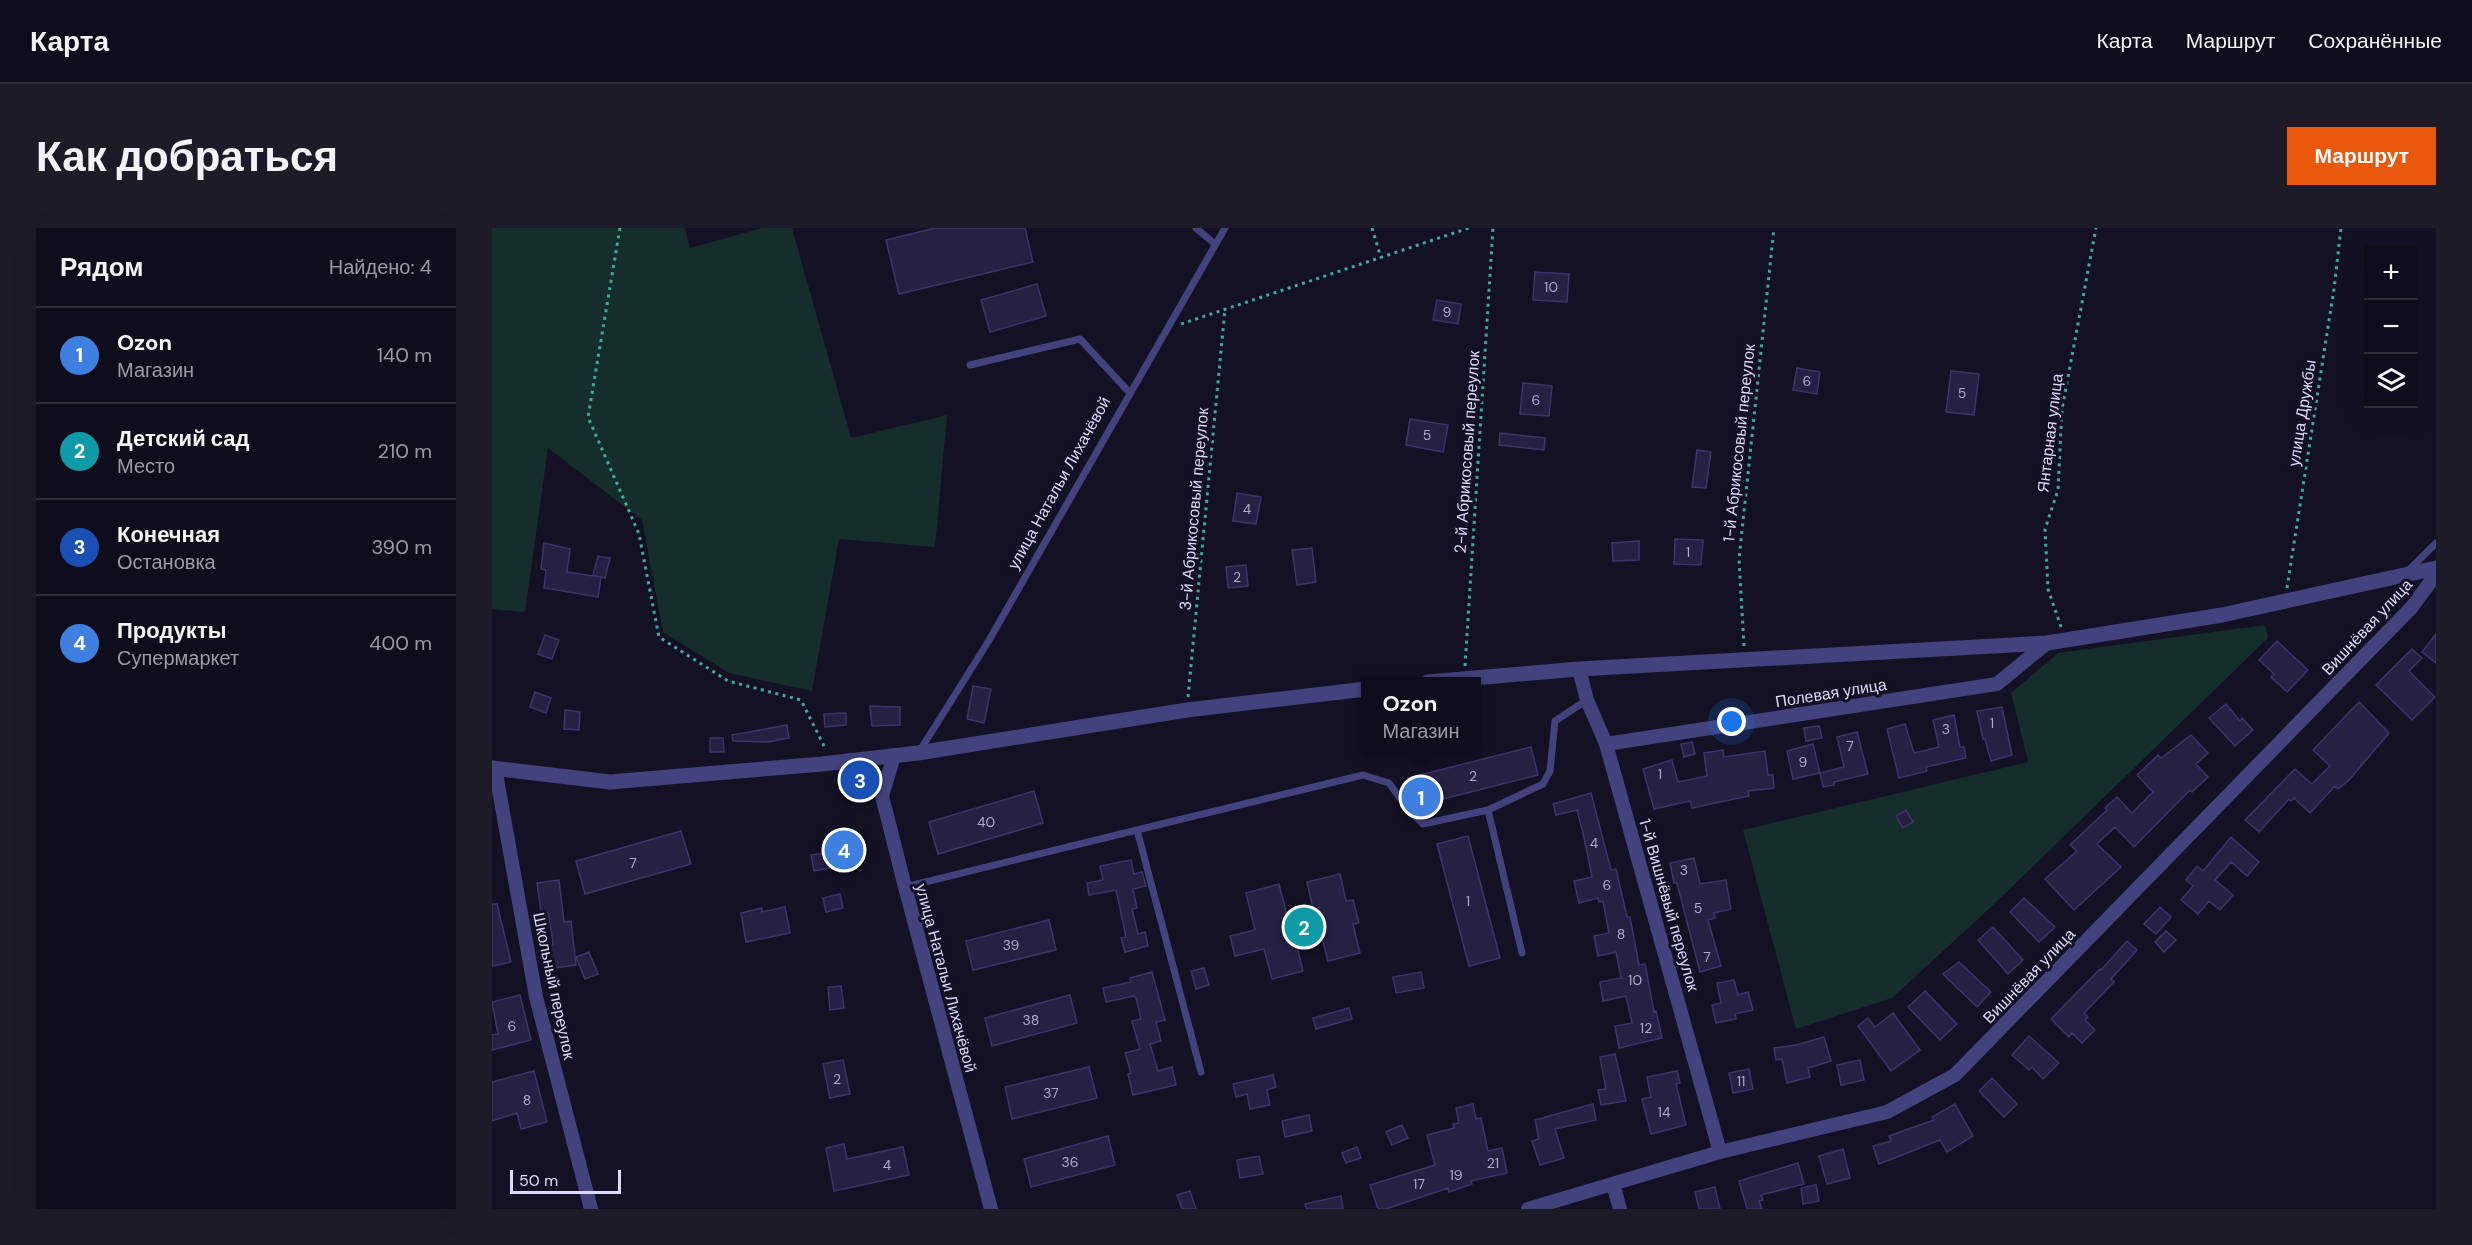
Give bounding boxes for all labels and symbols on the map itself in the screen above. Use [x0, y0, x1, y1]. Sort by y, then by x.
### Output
house number: 10 [1544, 278, 1558, 296]
house number: 9 [1443, 303, 1452, 321]
street label: 1-й Абрикосовый переулок [1718, 342, 1760, 543]
street label: 2-й Абрикосовый переулок [1449, 349, 1485, 554]
street label: улица Дружбы [2283, 358, 2321, 468]
house number: 6 [1803, 372, 1811, 390]
street label: Янтарная улица [2032, 372, 2068, 494]
house number: 5 [1958, 384, 1966, 402]
house number: 6 [1532, 391, 1540, 409]
street label: улица Натальи Лихачёвой [1003, 393, 1115, 573]
street label: 3-й Абрикосовый переулок [1175, 406, 1213, 611]
house number: 5 [1423, 426, 1431, 444]
house number: 4 [1243, 500, 1252, 518]
house number: 1 [1686, 543, 1690, 561]
house number: 2 [1233, 568, 1241, 586]
street label: Вишнёвая улица [2317, 574, 2417, 680]
street label: Полевая улица [1774, 674, 1888, 712]
your location [1717, 707, 1746, 736]
house number: 1 [1990, 714, 1994, 732]
house number: 3 [1942, 720, 1950, 738]
house number: 7 [1846, 737, 1854, 755]
house number: 9 [1799, 753, 1808, 771]
pin: 3 [840, 758, 880, 802]
house number: 1 [1658, 765, 1662, 783]
house number: 2 [1469, 767, 1477, 785]
pin: 1 [1402, 774, 1440, 820]
house number: 40 [977, 813, 995, 831]
street label: 1-й Вишнёвый переулок [1634, 816, 1704, 995]
pin: 4 [824, 828, 864, 872]
house number: 4 [1590, 834, 1599, 852]
house number: 7 [629, 854, 637, 872]
house number: 3 [1680, 861, 1688, 879]
house number: 6 [1603, 876, 1611, 894]
street label: улица Натальи Лихачёвой [911, 881, 981, 1075]
house number: 1 [1466, 892, 1470, 910]
house number: 5 [1694, 899, 1702, 917]
pin: 2 [1284, 904, 1324, 950]
street label: Школьный переулок [528, 911, 580, 1062]
street label: Вишнёвая улица [1978, 924, 2080, 1028]
house number: 8 [1617, 925, 1625, 943]
house number: 39 [1003, 936, 1020, 954]
house number: 7 [1703, 948, 1711, 966]
house number: 10 [1628, 971, 1642, 989]
house number: 38 [1023, 1011, 1039, 1029]
house number: 6 [508, 1017, 516, 1035]
house number: 12 [1640, 1019, 1652, 1037]
house number: 2 [833, 1070, 841, 1088]
house number: 11 [1737, 1072, 1745, 1090]
house number: 37 [1043, 1084, 1059, 1102]
house number: 8 [523, 1091, 531, 1109]
house number: 14 [1658, 1103, 1671, 1121]
house number: 36 [1061, 1153, 1079, 1171]
house number: 21 [1487, 1154, 1499, 1172]
house number: 4 [883, 1156, 892, 1174]
house number: 19 [1449, 1166, 1463, 1184]
scale bar [510, 1167, 621, 1194]
house number: 17 [1413, 1175, 1425, 1193]

